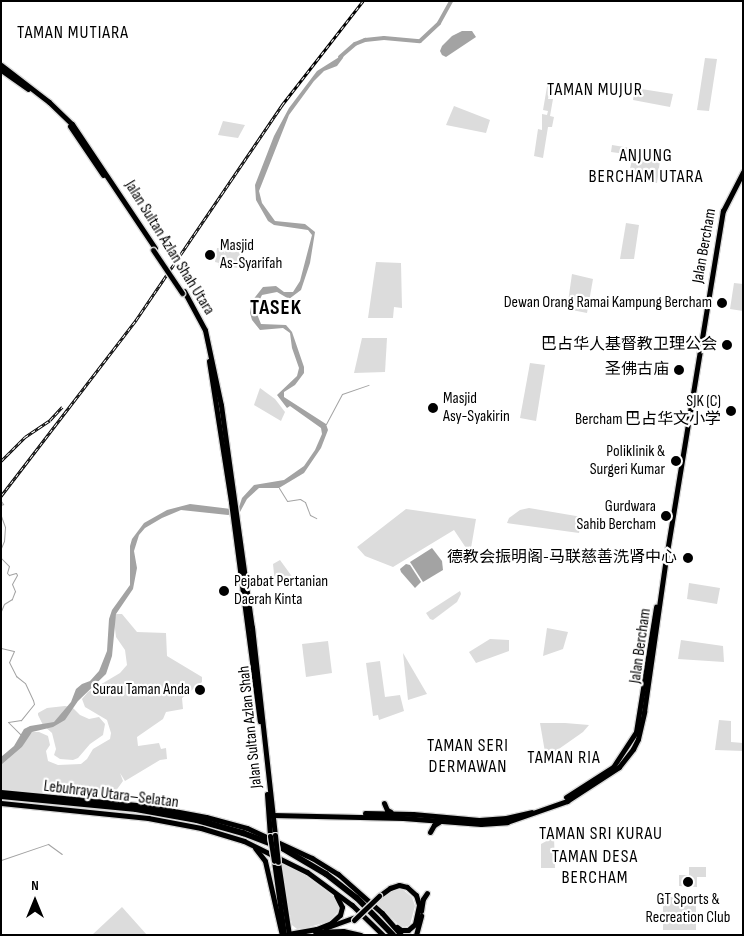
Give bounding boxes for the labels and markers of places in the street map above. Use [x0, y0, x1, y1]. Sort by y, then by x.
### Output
place label: Masjid As-Syarifah [220, 236, 282, 274]
marker: Masjid As-Syarifah [204, 249, 216, 261]
place label: Dewan Orang Ramai Kampung Bercham [504, 293, 712, 313]
marker: Dewan Orang Ramai Kampung Bercham [716, 297, 728, 309]
place label: 巴占华人基督教卫理公会 [541, 335, 717, 355]
marker: 巴占华人基督教卫理公会 [721, 339, 733, 351]
place label: 圣佛古庙 [605, 360, 669, 380]
marker: 圣佛古庙 [673, 364, 685, 376]
place label: Masjid Asy-Syakirin [443, 389, 510, 427]
place label: SJK (C) Bercham 巴占华文小学 [575, 392, 721, 430]
marker: Masjid Asy-Syakirin [427, 402, 439, 414]
marker: SJK (C) Bercham 巴占华文小学 [725, 405, 737, 417]
place label: Poliklinik & Surgeri Kumar [590, 442, 665, 480]
marker: Poliklinik & Surgeri Kumar [669, 454, 683, 468]
place label: Gurdwara Sahib Bercham [576, 497, 656, 535]
marker: Gurdwara Sahib Bercham [660, 510, 672, 522]
place label: 德教会振明阁-马联慈善洗肾中心 [447, 548, 677, 568]
marker: 德教会振明阁-马联慈善洗肾中心 [681, 551, 695, 565]
place label: Pejabat Pertanian Daerah Kinta [234, 572, 328, 610]
marker: Pejabat Pertanian Daerah Kinta [218, 585, 230, 597]
place label: Surau Taman Anda [92, 680, 190, 700]
marker: Surau Taman Anda [194, 684, 206, 696]
marker: GT Sports & Recreation Club [682, 876, 694, 888]
place label: GT Sports & Recreation Club [646, 890, 730, 928]

